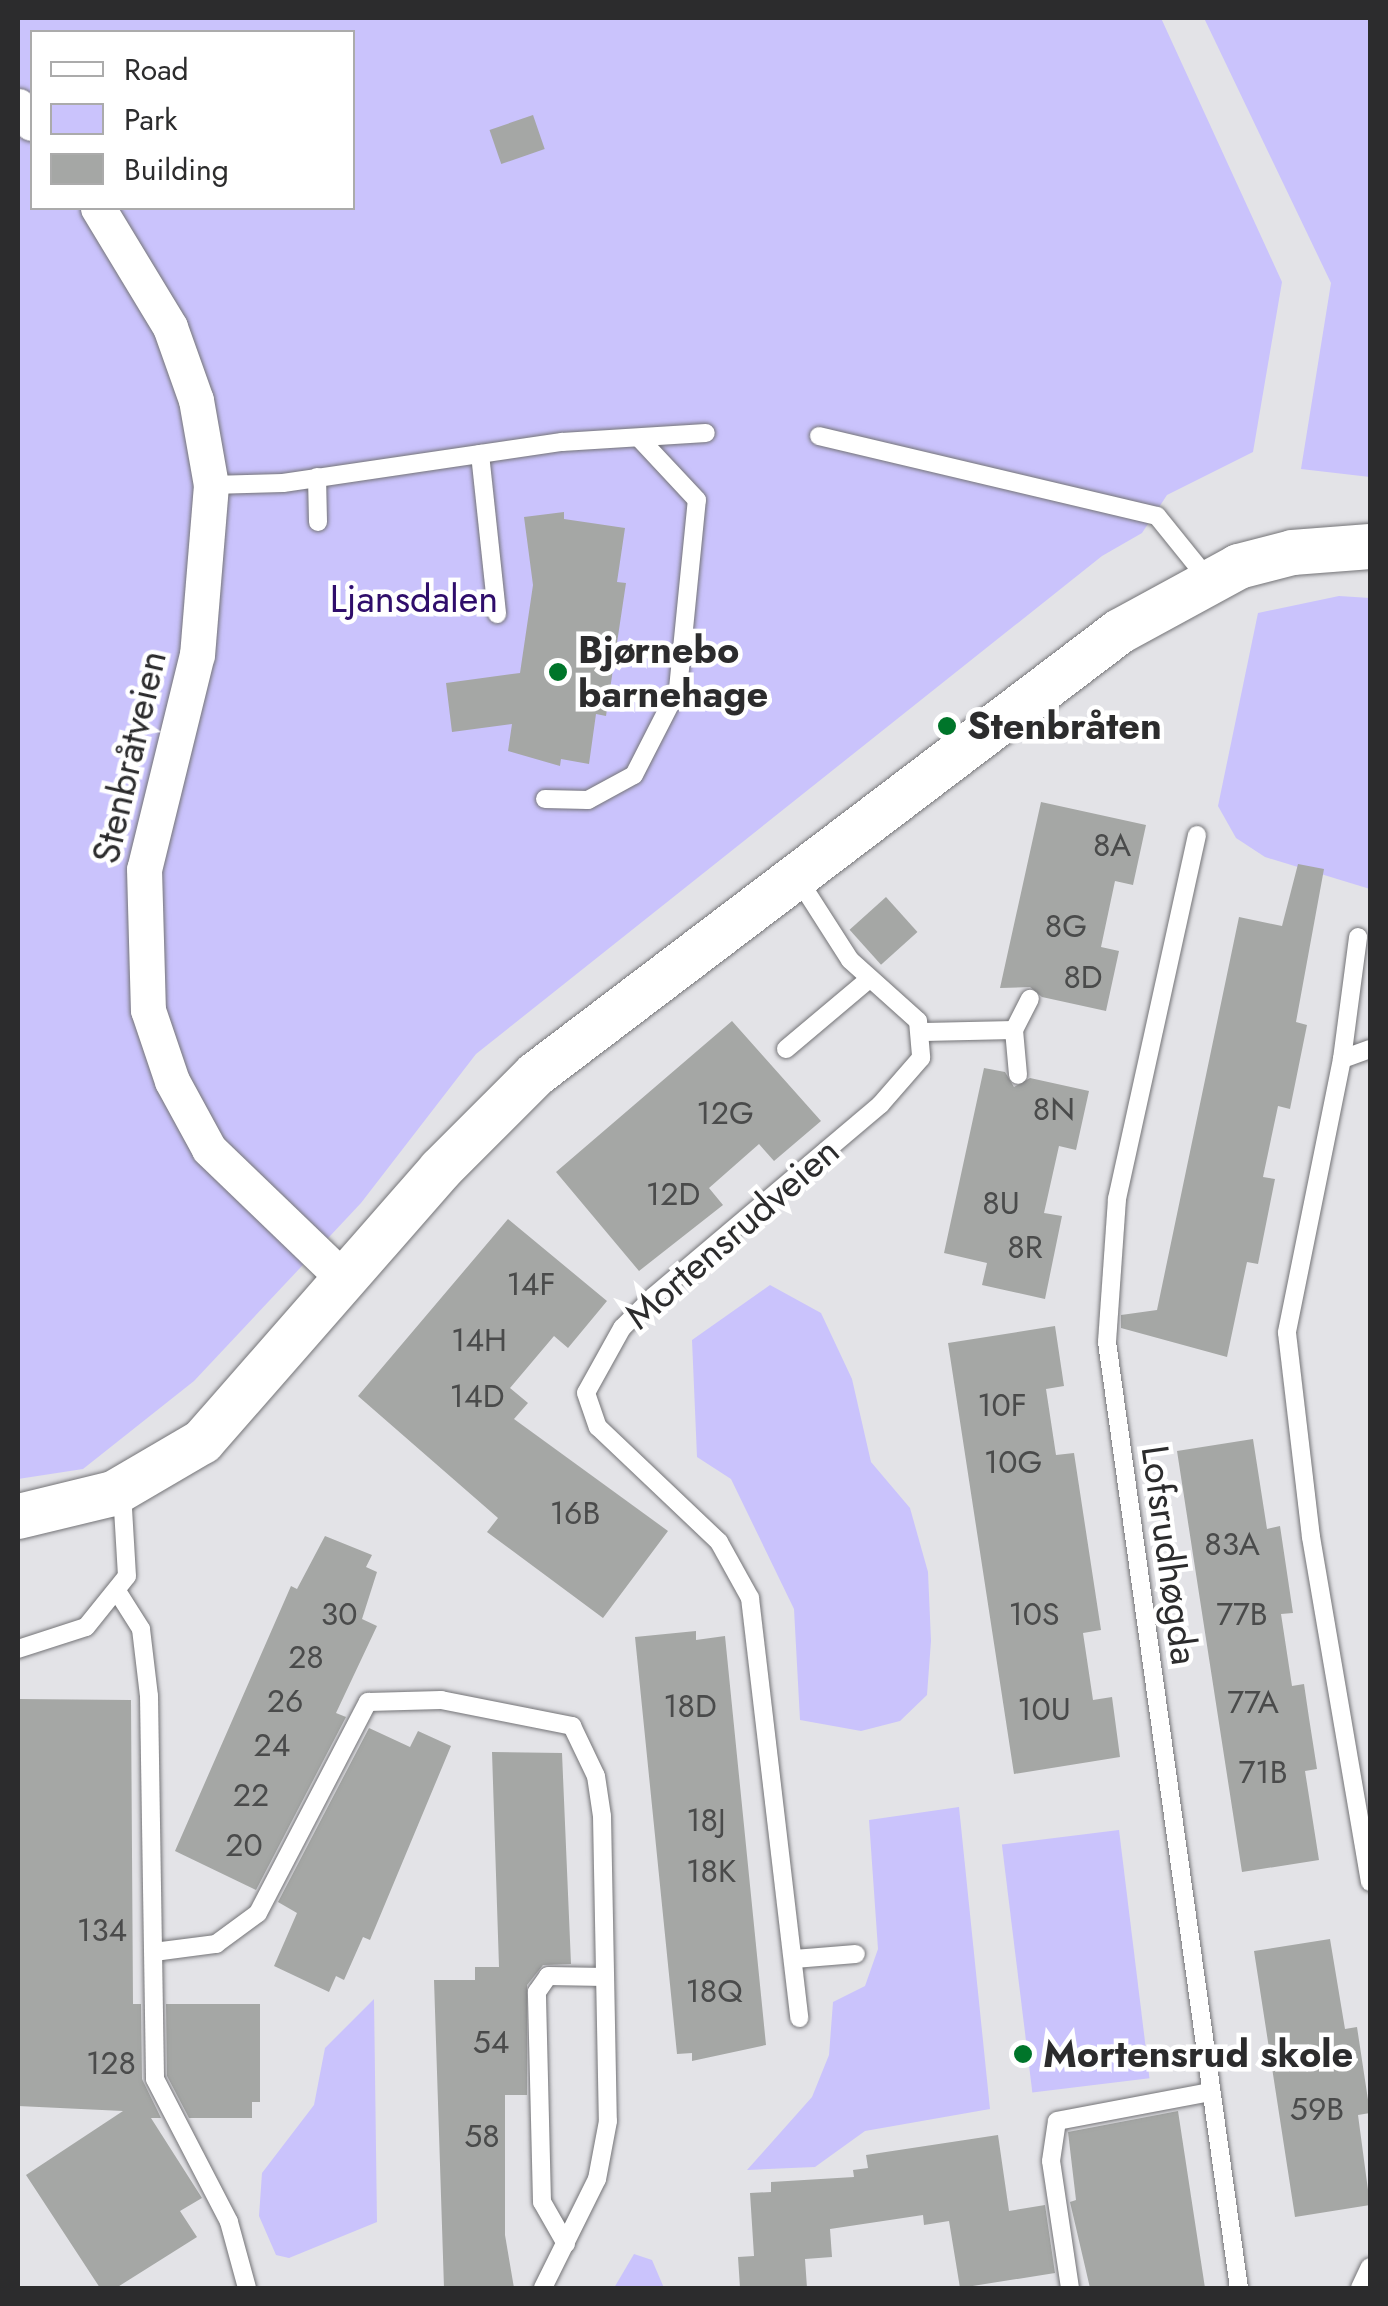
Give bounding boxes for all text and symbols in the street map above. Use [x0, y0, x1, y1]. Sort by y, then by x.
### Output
legend [30, 30, 355, 210]
text: Road [124, 48, 189, 91]
text: Park [124, 98, 177, 141]
text: Building [124, 148, 229, 191]
park label: Ljansdalen [330, 576, 498, 622]
place label: Bjørnebo barnehage [578, 627, 768, 716]
street label: Stenbråtveien [82, 646, 176, 868]
marker: Bjørnebo barnehage [547, 661, 569, 683]
place label: Stenbråten [967, 703, 1162, 749]
marker: Stenbråten [936, 715, 958, 737]
house number: 8A [1093, 826, 1131, 864]
house number: 8G [1045, 907, 1087, 945]
house number: 8D [1063, 958, 1103, 996]
house number: 8N [1033, 1090, 1075, 1128]
house number: 12G [696, 1094, 754, 1132]
street label: Mortensrudveien [616, 1128, 848, 1338]
house number: 12D [646, 1175, 700, 1213]
house number: 8U [982, 1184, 1020, 1222]
house number: 8R [1007, 1228, 1043, 1266]
house number: 14F [506, 1265, 556, 1303]
house number: 14H [451, 1321, 507, 1359]
house number: 14D [450, 1377, 504, 1415]
house number: 10F [977, 1386, 1027, 1424]
street label: Lofsrudhøgda [1132, 1442, 1208, 1668]
house number: 10G [984, 1443, 1042, 1481]
house number: 16B [550, 1494, 600, 1532]
house number: 83A [1204, 1525, 1260, 1563]
house number: 30 [321, 1595, 357, 1633]
house number: 10S [1008, 1595, 1060, 1633]
house number: 77B [1216, 1595, 1268, 1633]
house number: 28 [288, 1638, 324, 1676]
house number: 26 [267, 1682, 303, 1720]
house number: 77A [1227, 1683, 1279, 1721]
house number: 18D [663, 1687, 717, 1725]
house number: 10U [1017, 1690, 1071, 1728]
house number: 24 [254, 1726, 290, 1764]
house number: 71B [1238, 1753, 1288, 1791]
house number: 22 [233, 1776, 269, 1814]
house number: 18J [686, 1801, 726, 1839]
house number: 20 [225, 1826, 263, 1864]
house number: 18K [686, 1852, 736, 1890]
house number: 134 [77, 1911, 127, 1949]
house number: 18Q [685, 1972, 743, 2010]
house number: 54 [473, 2023, 509, 2061]
place label: Mortensrud skole [1043, 2031, 1353, 2077]
marker: Mortensrud skole [1012, 2043, 1034, 2065]
house number: 128 [86, 2044, 136, 2082]
house number: 59B [1290, 2090, 1344, 2128]
house number: 58 [464, 2117, 500, 2155]

